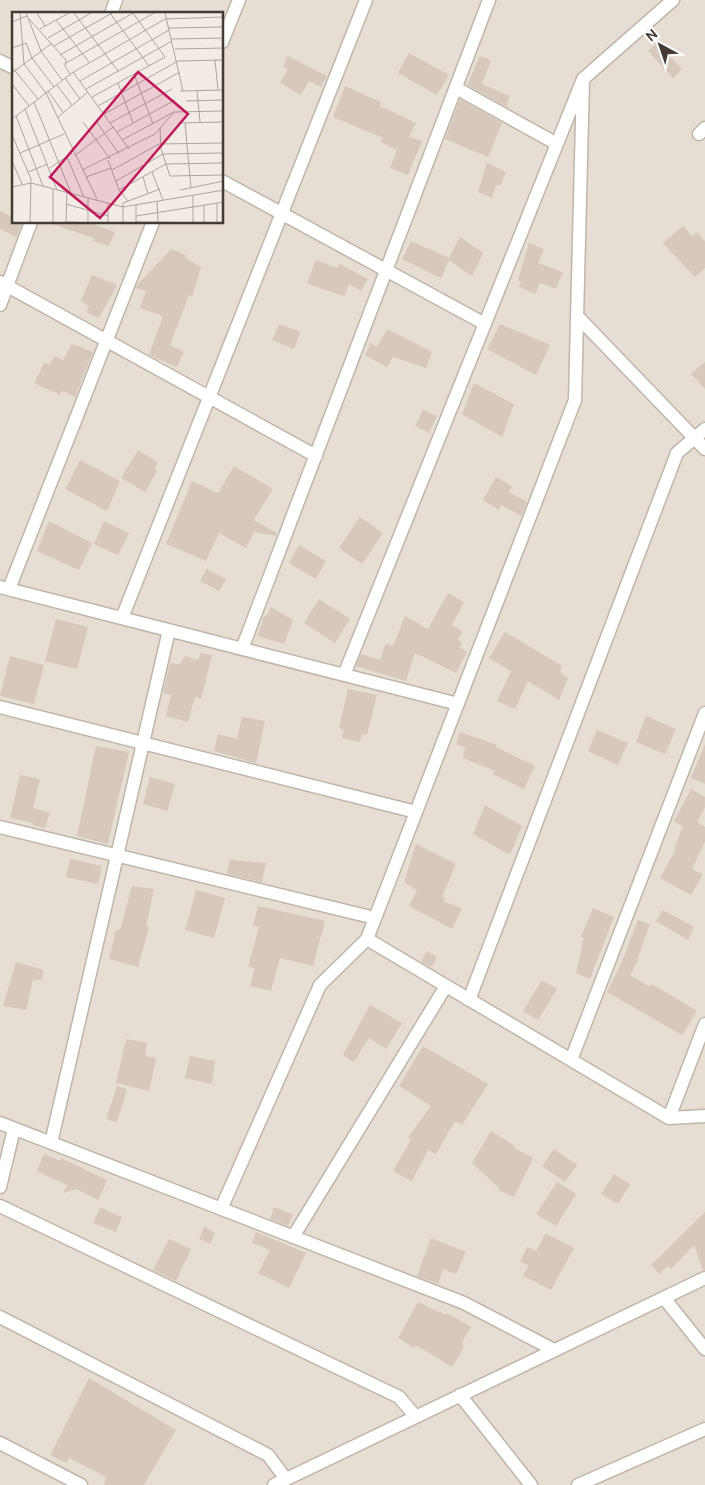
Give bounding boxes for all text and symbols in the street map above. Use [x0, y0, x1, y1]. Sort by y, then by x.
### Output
inset map [12, 12, 224, 224]
north arrow [635, 20, 685, 70]
text: N [642, 26, 661, 45]

